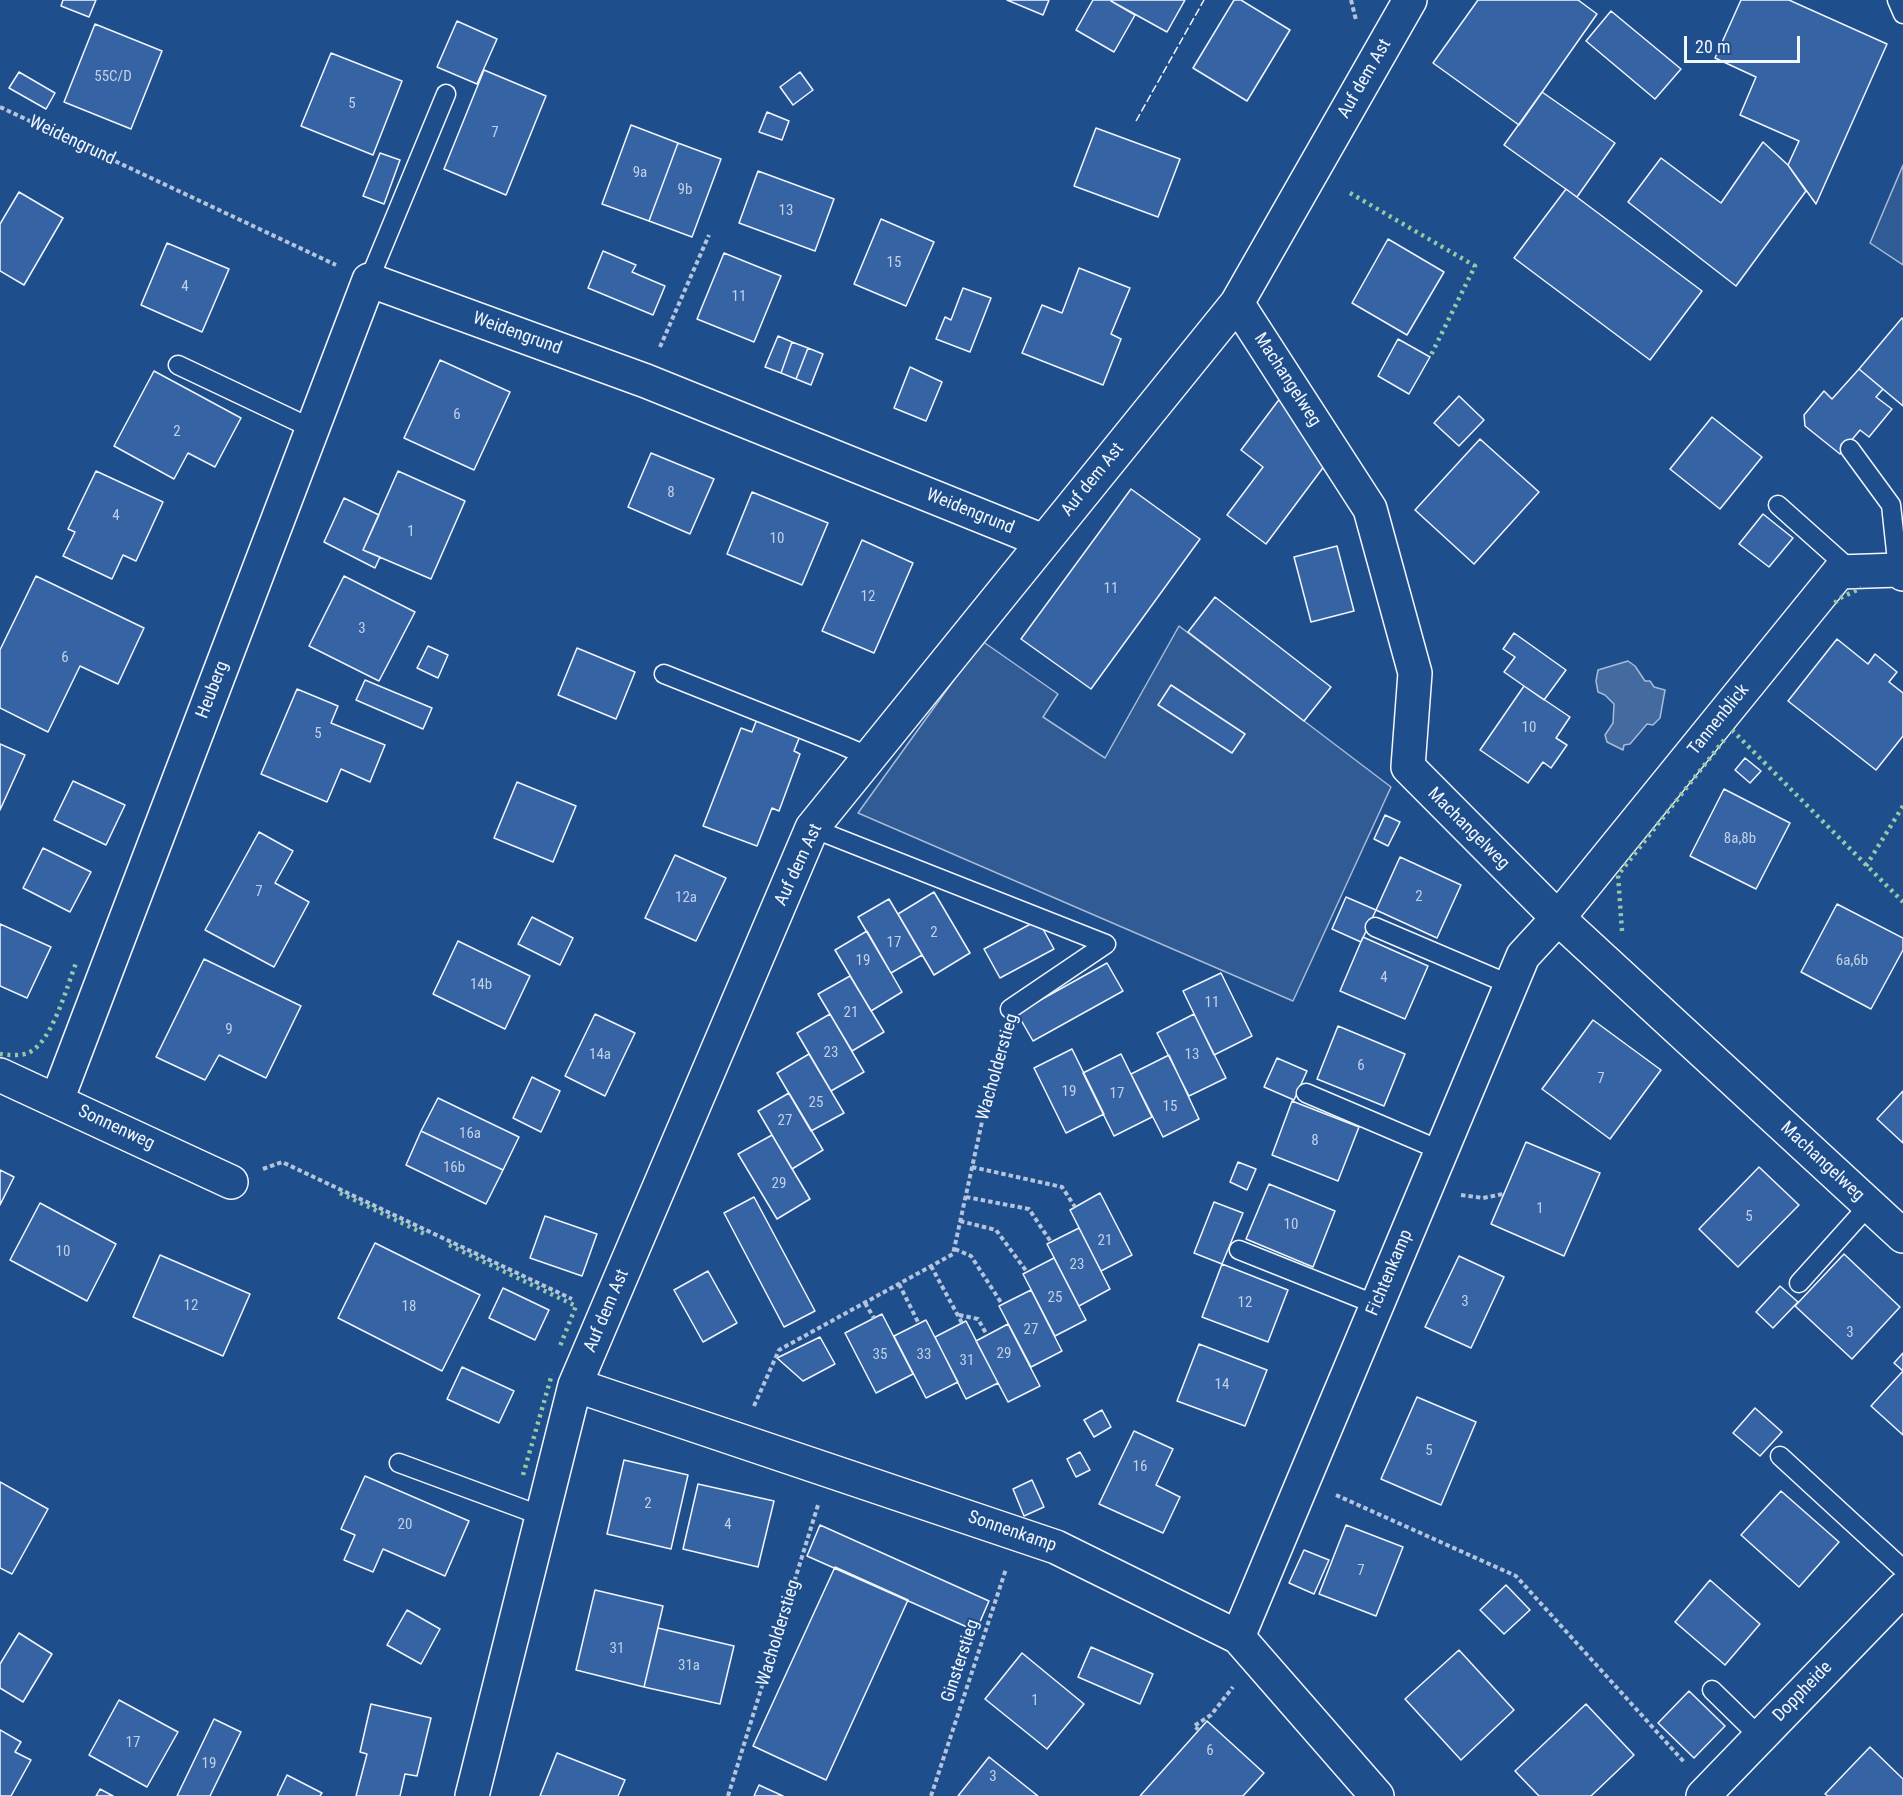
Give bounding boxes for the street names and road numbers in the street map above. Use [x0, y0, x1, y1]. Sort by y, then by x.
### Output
street label: Auf dem Ast [1334, 36, 1396, 122]
street label: Weidengrund [25, 112, 119, 170]
street label: Weidengrund [470, 308, 564, 360]
street label: Machangelweg [1249, 329, 1325, 431]
street label: Auf dem Ast [1057, 439, 1129, 521]
street label: Weidengrund [923, 485, 1017, 539]
street label: Heuberg [192, 658, 234, 722]
street label: Tannenblick [1684, 680, 1754, 760]
street label: Machangelweg [1423, 784, 1513, 874]
street label: Auf dem Ast [771, 821, 827, 909]
street label: Wacholderstieg [972, 1011, 1024, 1123]
street label: Sonnenweg [74, 1101, 158, 1155]
street label: Machangelweg [1775, 1118, 1869, 1206]
street label: Fichtenkamp [1362, 1227, 1418, 1319]
street label: Auf dem Ast [580, 1266, 634, 1356]
street label: Sonnenkamp [965, 1507, 1059, 1557]
street label: Wacholderstieg [753, 1577, 805, 1689]
street label: Ginsterstieg [937, 1617, 985, 1705]
street label: Doppheide [1769, 1657, 1837, 1727]

